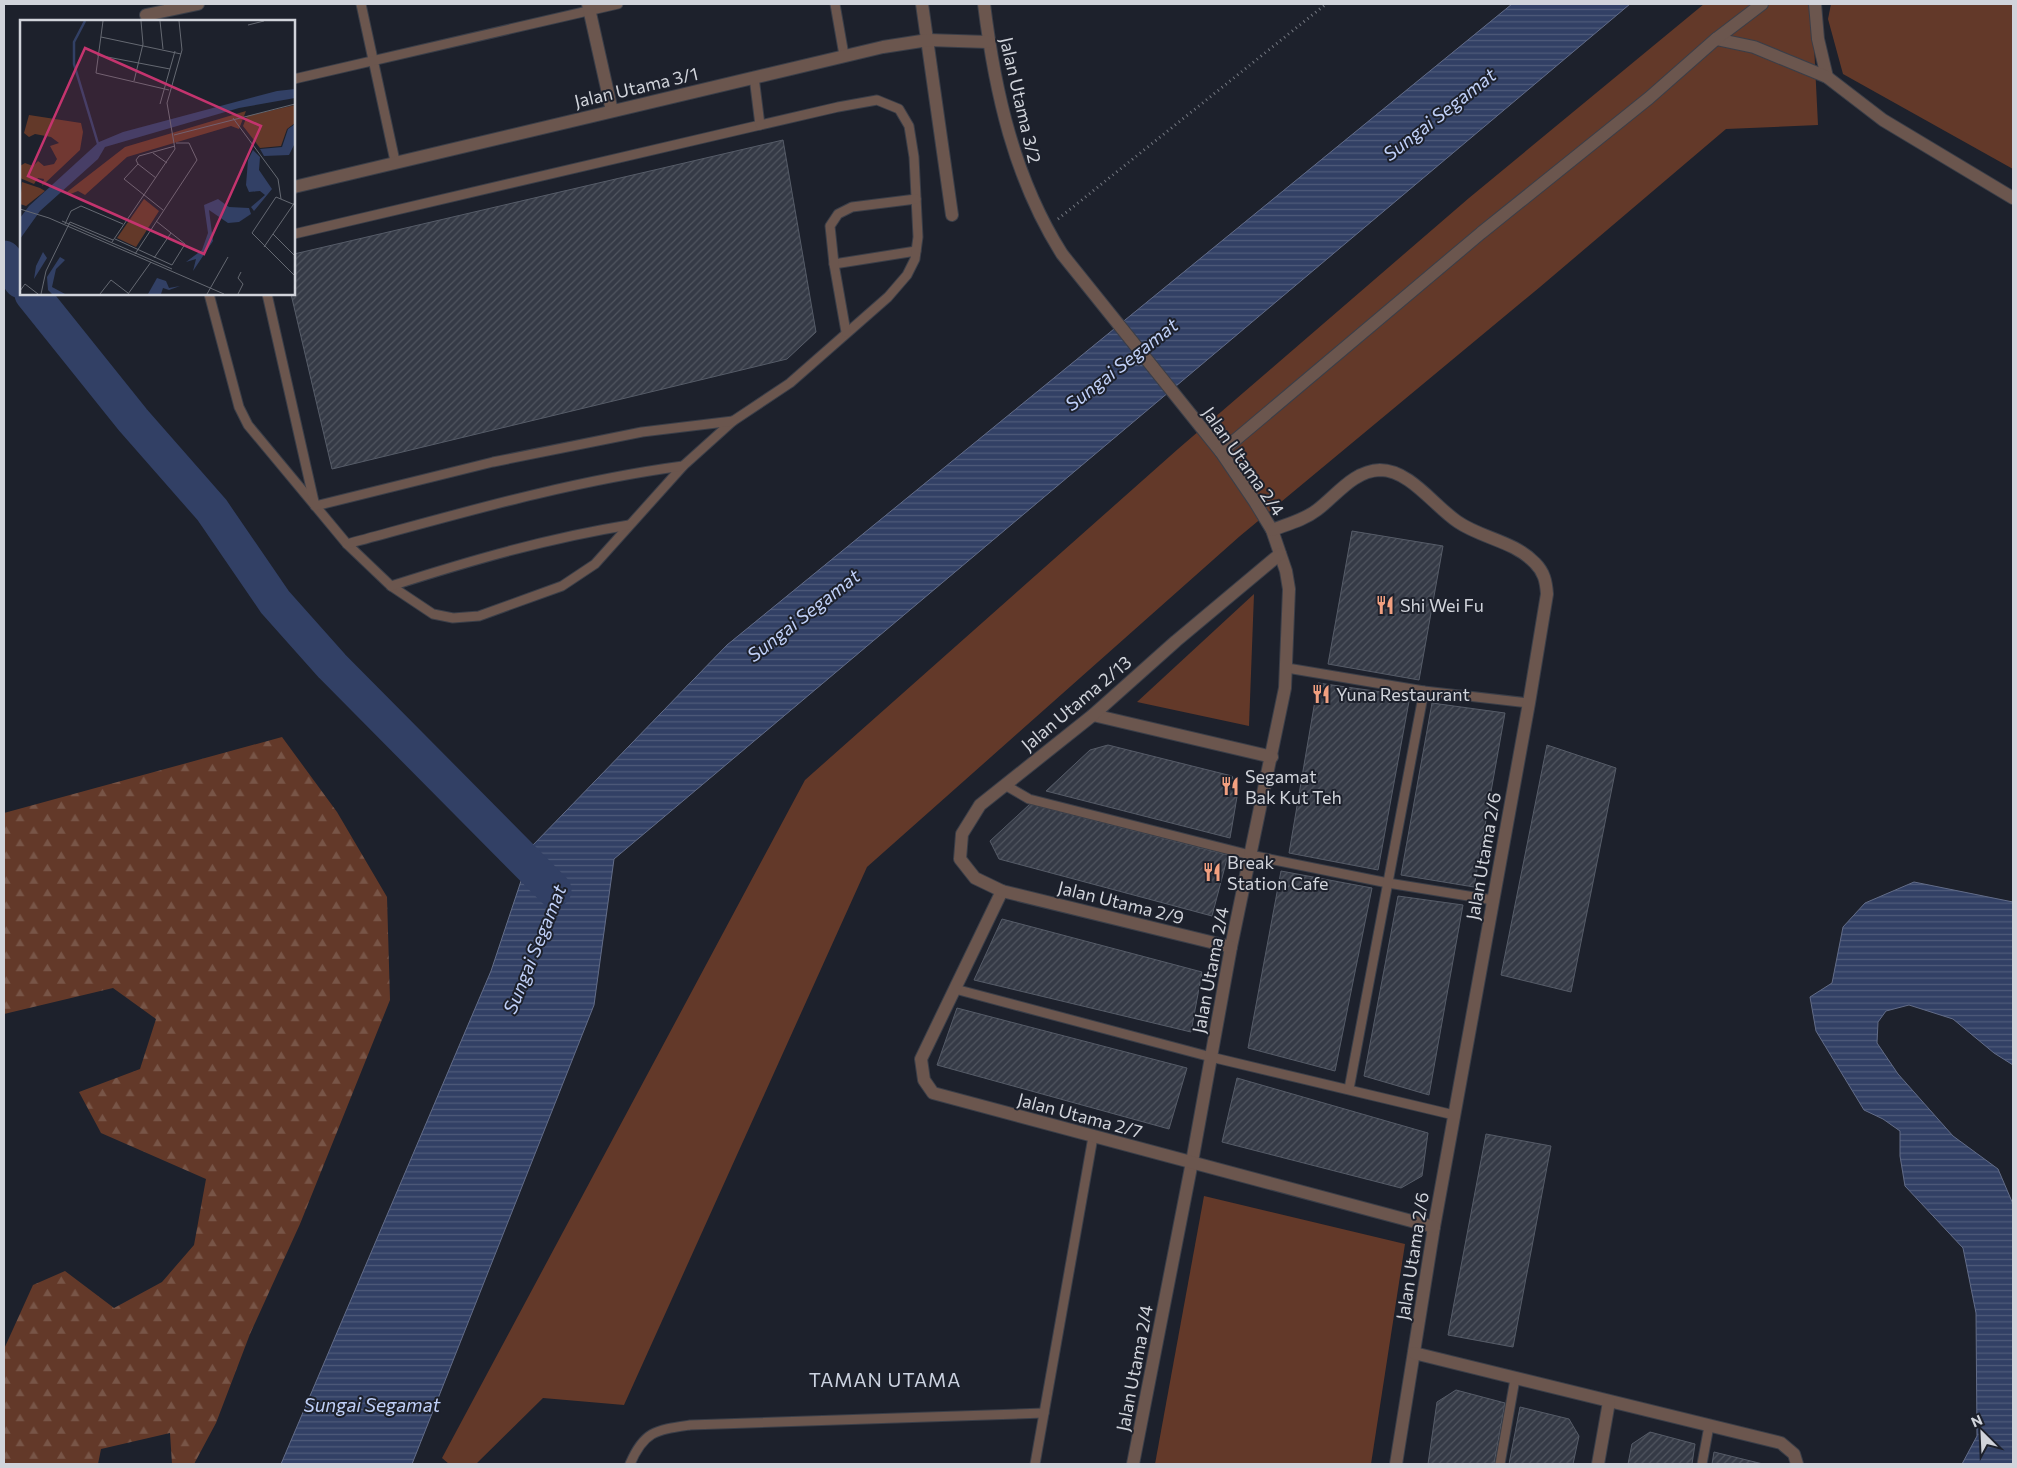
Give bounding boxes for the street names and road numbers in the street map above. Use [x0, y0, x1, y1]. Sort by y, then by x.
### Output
street label: Jalan Utama 3/2 [996, 35, 1046, 165]
street label: Jalan Utama 3/1 [572, 62, 700, 112]
street label: Jalan Utama 2/4 [1198, 402, 1290, 520]
street label: Jalan Utama 2/13 [1017, 651, 1135, 755]
street label: Jalan Utama 2/6 [1461, 790, 1505, 922]
street label: Jalan Utama 2/9 [1056, 876, 1186, 928]
street label: Jalan Utama 2/4 [1187, 905, 1233, 1035]
street label: Jalan Utama 2/7 [1015, 1088, 1145, 1142]
street label: Jalan Utama 2/6 [1391, 1190, 1433, 1322]
street label: Jalan Utama 2/4 [1111, 1303, 1157, 1433]

